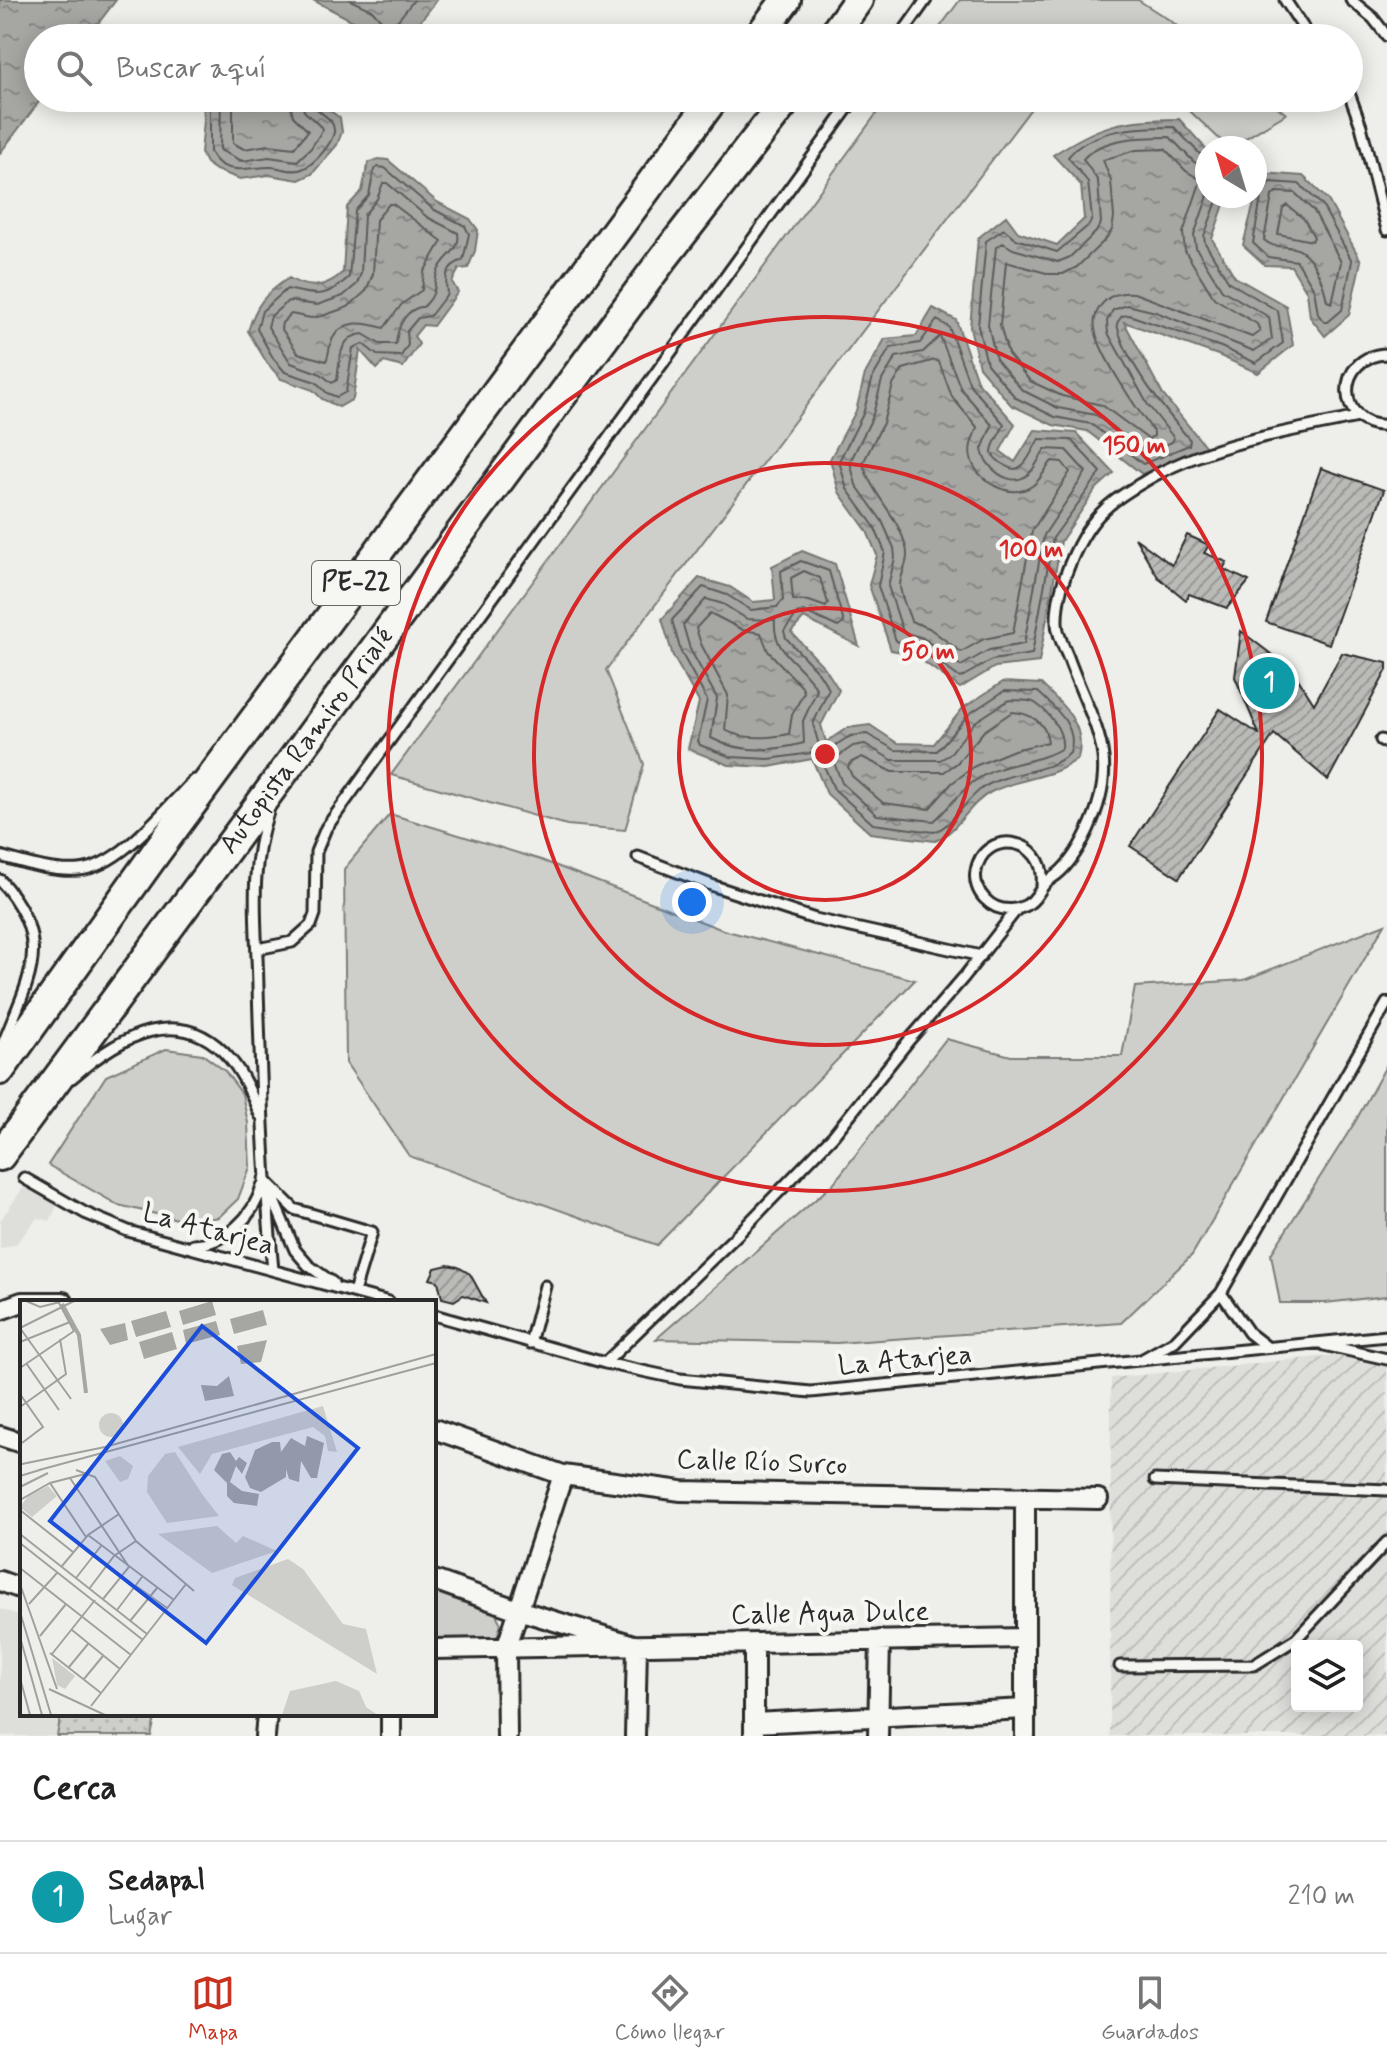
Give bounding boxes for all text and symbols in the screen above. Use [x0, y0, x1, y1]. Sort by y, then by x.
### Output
search box [24, 24, 1363, 112]
icon: search [52, 46, 96, 90]
text: Buscar aquí [116, 49, 267, 88]
north arrow [1195, 136, 1267, 208]
text: 150 m [1102, 431, 1166, 462]
text: 100 m [999, 535, 1063, 566]
road number: PE-22 [312, 561, 400, 605]
street label: Autopista Ramiro Prialé [211, 620, 403, 862]
text: 50 m [901, 637, 955, 668]
pin: 1 [1243, 653, 1295, 713]
centre of rings [811, 740, 839, 768]
your location [672, 882, 712, 922]
street label: La Atarjea [138, 1195, 278, 1265]
inset map [20, 1300, 436, 1716]
street label: La Atarjea [836, 1337, 974, 1385]
street label: Calle Río Surco [676, 1442, 848, 1484]
street label: Calle Agua Dulce [731, 1594, 929, 1634]
map controls [1291, 1640, 1363, 1712]
button: layers [1291, 1640, 1363, 1712]
text: Cerca [32, 1766, 117, 1811]
text: Sedapal [108, 1861, 205, 1900]
text: 1 [52, 1880, 64, 1914]
text: 210 m [1288, 1880, 1355, 1914]
text: Lugar [108, 1900, 172, 1934]
tab: Mapa [188, 1971, 238, 2047]
tab: Cómo llegar [615, 1971, 725, 2047]
tab: Guardados [1101, 1971, 1199, 2047]

